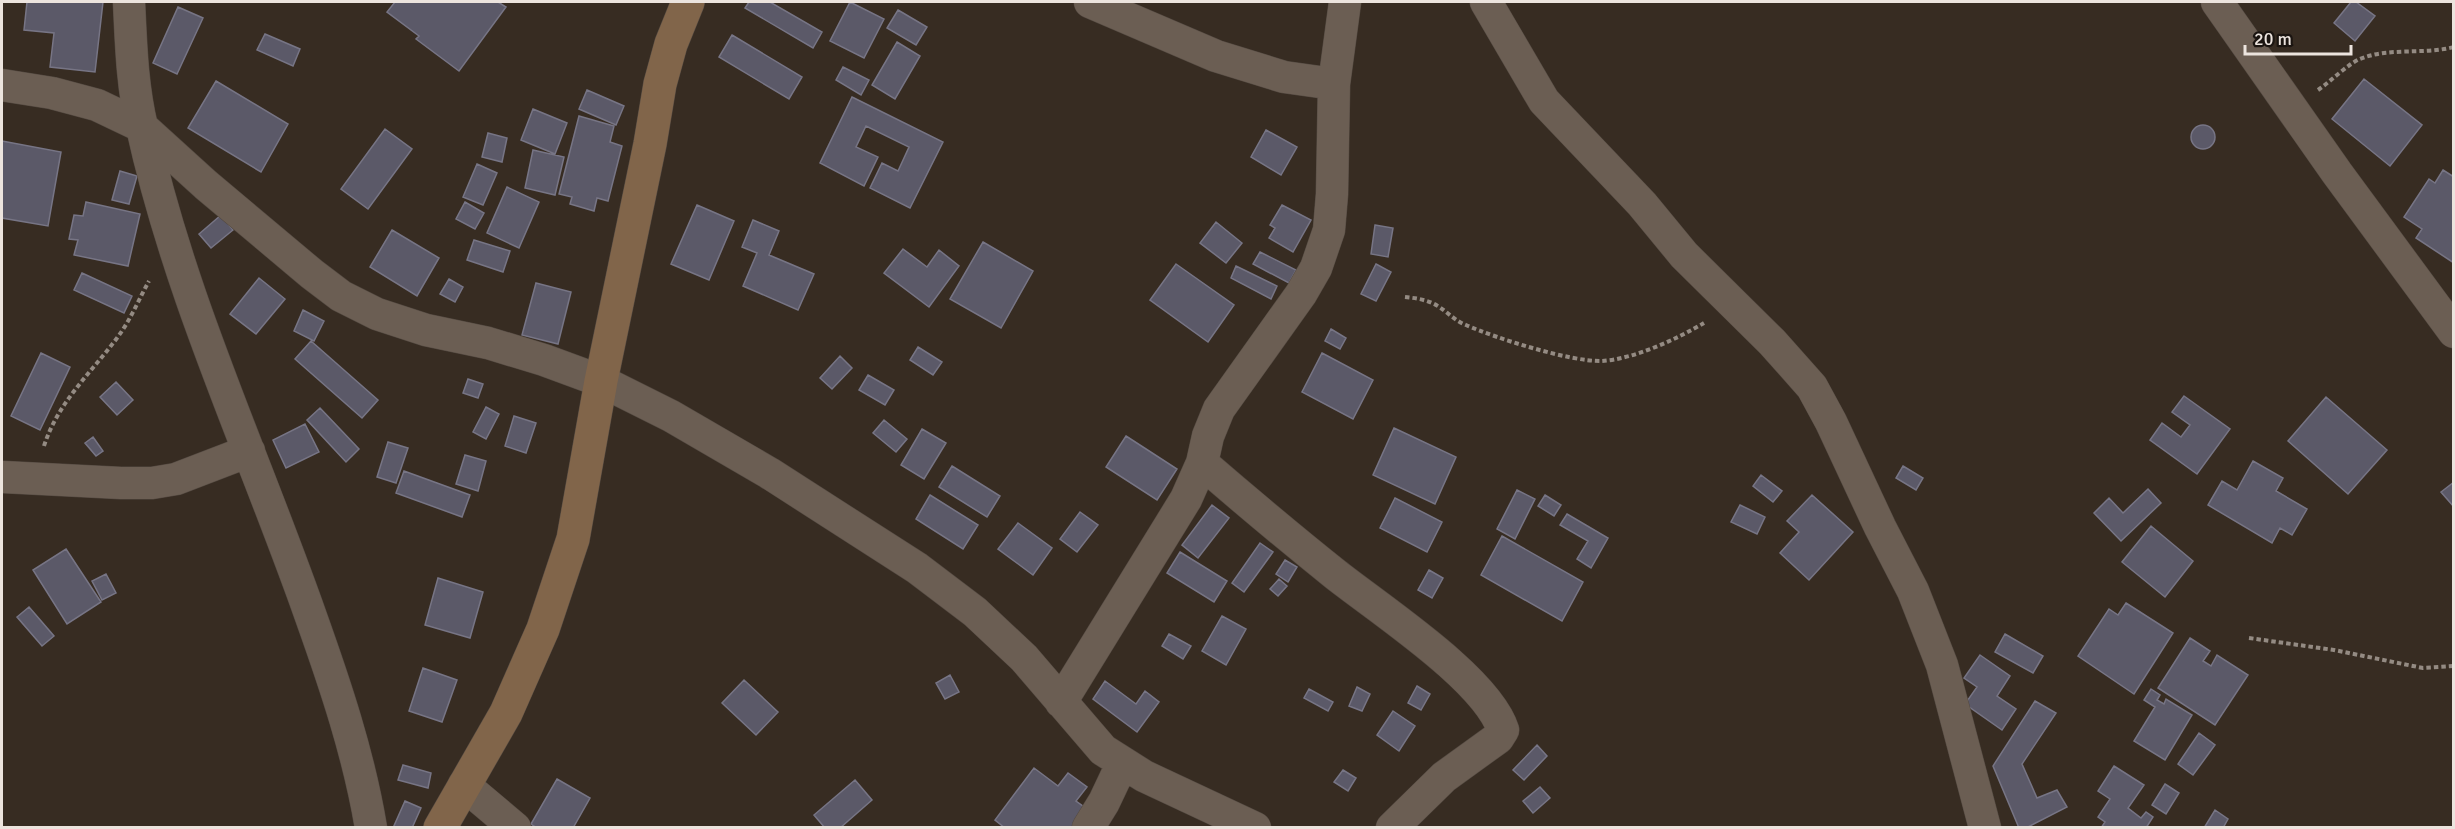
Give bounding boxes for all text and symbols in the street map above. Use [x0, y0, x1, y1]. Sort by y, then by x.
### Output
scale bar [2245, 18, 2352, 56]
text: 20 m [2254, 28, 2292, 50]

